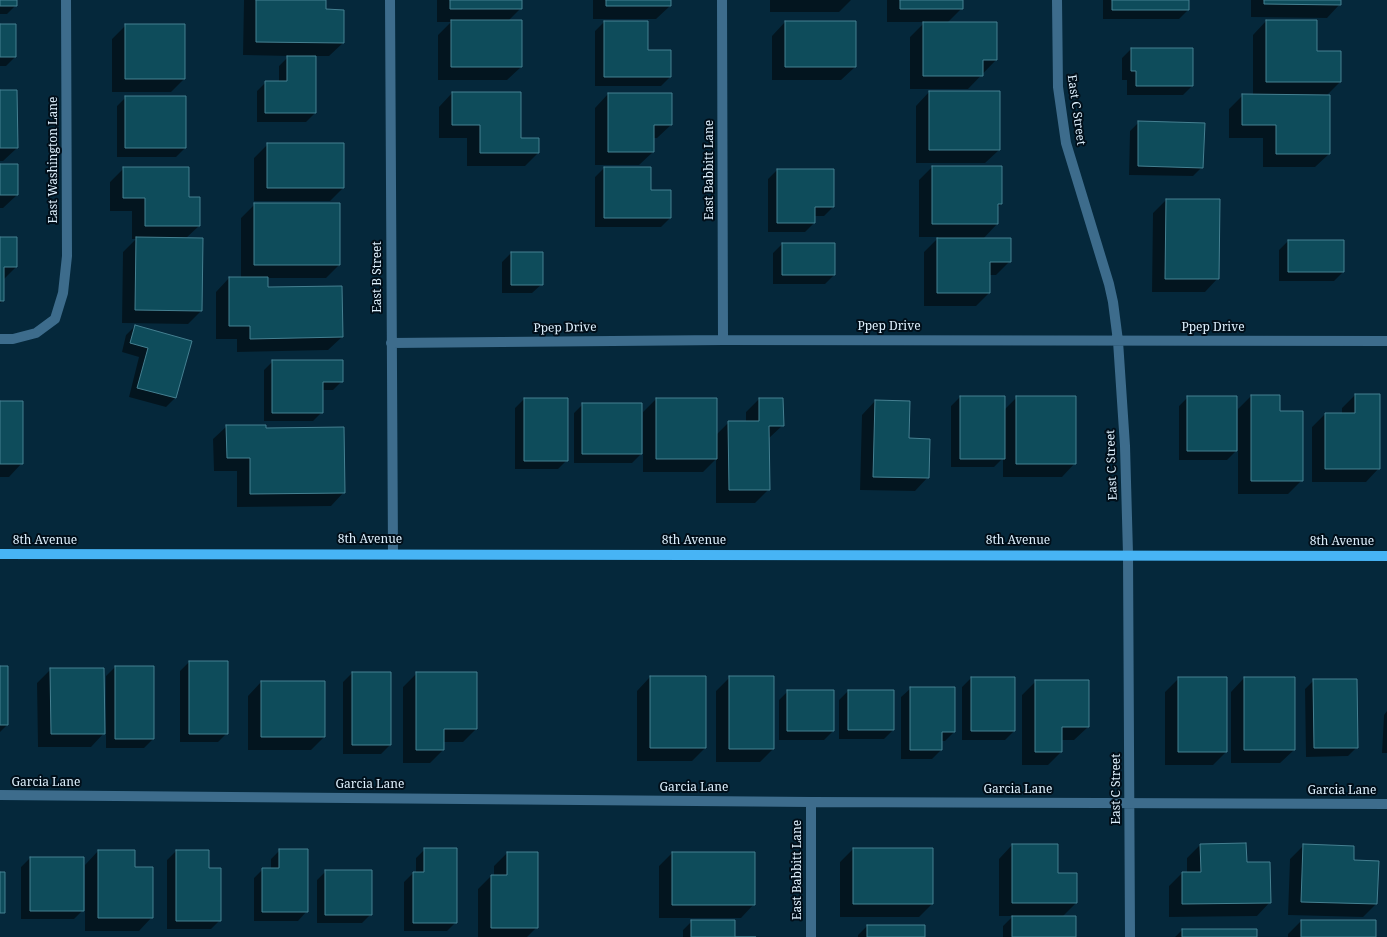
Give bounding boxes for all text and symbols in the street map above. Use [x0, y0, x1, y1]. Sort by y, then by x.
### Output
street label: East C Street [1064, 74, 1088, 146]
street label: East Washington Lane [47, 97, 61, 223]
street label: East Babbitt Lane [703, 120, 717, 220]
street label: East B Street [371, 241, 385, 313]
street label: Ppep Drive [533, 320, 597, 336]
street label: Ppep Drive [857, 320, 921, 334]
street label: Ppep Drive [1181, 321, 1245, 335]
street label: East C Street [1104, 429, 1120, 501]
street label: 8th Avenue [338, 533, 402, 547]
street label: 8th Avenue [13, 534, 77, 548]
street label: 8th Avenue [662, 534, 726, 548]
street label: 8th Avenue [986, 534, 1050, 548]
street label: 8th Avenue [1310, 535, 1374, 549]
street label: East C Street [1110, 754, 1124, 824]
street label: Garcia Lane [12, 776, 80, 790]
street label: Garcia Lane [336, 778, 404, 792]
street label: Garcia Lane [660, 781, 728, 795]
street label: Garcia Lane [984, 783, 1052, 797]
street label: Garcia Lane [1308, 784, 1376, 798]
street label: East Babbitt Lane [791, 820, 805, 920]

